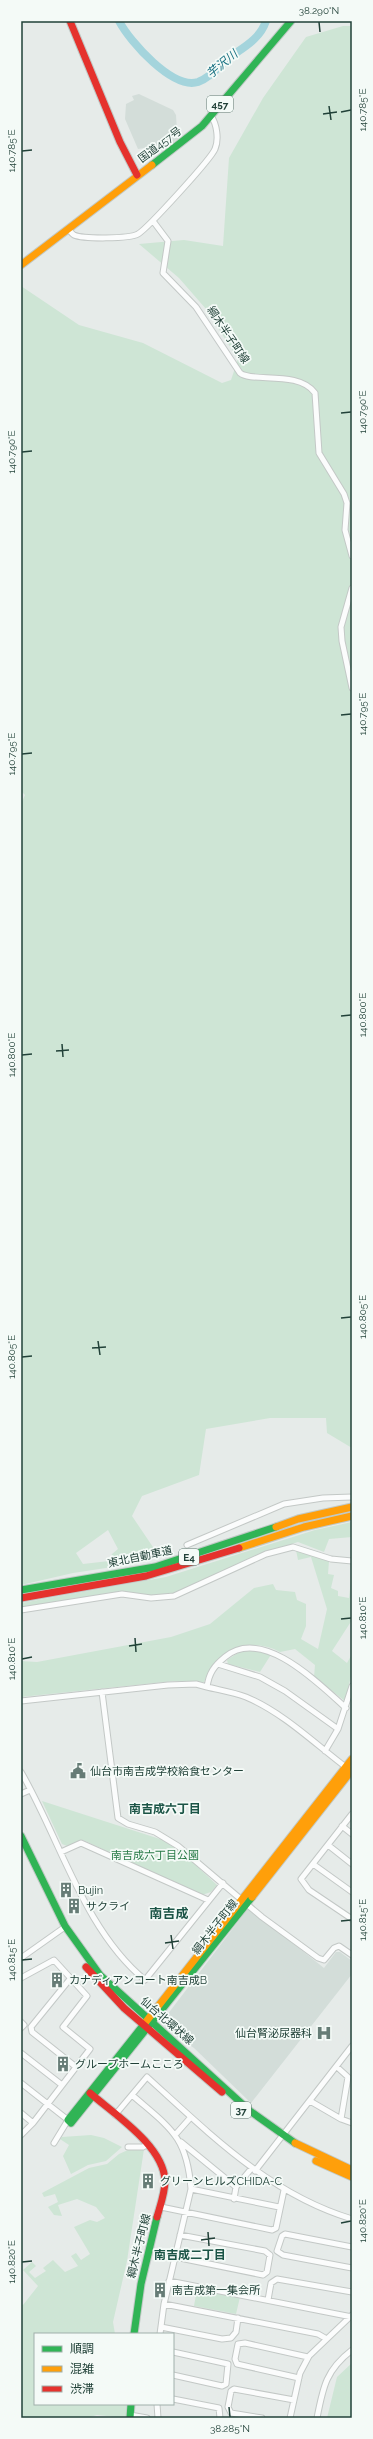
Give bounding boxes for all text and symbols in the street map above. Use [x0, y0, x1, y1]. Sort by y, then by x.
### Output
text: 38.290°N [299, 5, 339, 16]
water label: 芋沢川 [204, 46, 242, 81]
text: 140.785°E [357, 89, 368, 131]
road number: 457 [207, 96, 233, 112]
street label: 国道457号 [136, 125, 184, 165]
text: 140.785°E [6, 130, 17, 172]
street label: 綱木半子町線 [204, 304, 252, 366]
text: 140.790°E [357, 390, 368, 434]
text: 140.790°E [6, 430, 17, 474]
text: 140.795°E [357, 693, 368, 735]
text: 140.795°E [6, 733, 17, 775]
text: 140.800°E [357, 993, 368, 1037]
text: 140.800°E [6, 1033, 17, 1077]
text: 140.805°E [357, 1295, 368, 1339]
text: 140.805°E [6, 1335, 17, 1379]
street label: 東北自動車道 [106, 1544, 174, 1570]
road number: E4 [179, 1549, 199, 1565]
text: 140.810°E [357, 1597, 368, 1639]
text: 140.810°E [6, 1638, 17, 1680]
public building icon: 仙台市南吉成学校給食センター [69, 1762, 87, 1780]
place label: 仙台市南吉成学校給食センター [90, 1765, 244, 1778]
district label: 南吉成六丁目 [129, 1802, 201, 1816]
park label: 南吉成六丁目公園 [111, 1849, 199, 1862]
building icon: Bujin [57, 1881, 75, 1899]
place label: Bujin [78, 1884, 103, 1897]
building icon: サクライ [65, 1897, 83, 1915]
street label: 綱木半子町線 [190, 1897, 240, 1957]
text: 140.815°E [357, 1899, 368, 1941]
place label: サクライ [86, 1900, 130, 1913]
district label: 南吉成 [149, 1906, 189, 1921]
text: 140.815°E [6, 1939, 17, 1981]
building icon: カナディアンコート南吉成B [48, 1971, 66, 1989]
place label: カナディアンコート南吉成B [69, 1974, 207, 1987]
street label: 仙台北環状線 [138, 1994, 196, 2048]
hospital icon: 仙台腎泌尿器科 [315, 2024, 333, 2042]
place label: 仙台腎泌尿器科 [235, 2027, 312, 2040]
building icon: グループホームこころ [54, 2055, 72, 2073]
place label: グループホームこころ [75, 2058, 184, 2071]
road number: 37 [231, 2102, 251, 2118]
building icon: グリーンヒルズCHIDA-C [139, 2172, 157, 2190]
place label: グリーンヒルズCHIDA-C [160, 2175, 282, 2188]
text: 140.820°E [357, 2199, 368, 2243]
street label: 綱木半子町線 [125, 2212, 153, 2280]
text: 140.820°E [6, 2240, 17, 2284]
district label: 南吉成二丁目 [154, 2248, 226, 2262]
building icon: 南吉成第一集会所 [151, 2281, 169, 2299]
place label: 南吉成第一集会所 [172, 2284, 261, 2297]
legend [34, 2333, 174, 2405]
text: 順調 [70, 2342, 94, 2356]
text: 混雑 [70, 2362, 94, 2376]
text: 渋滞 [70, 2382, 94, 2396]
text: 38.285°N [210, 2423, 250, 2434]

